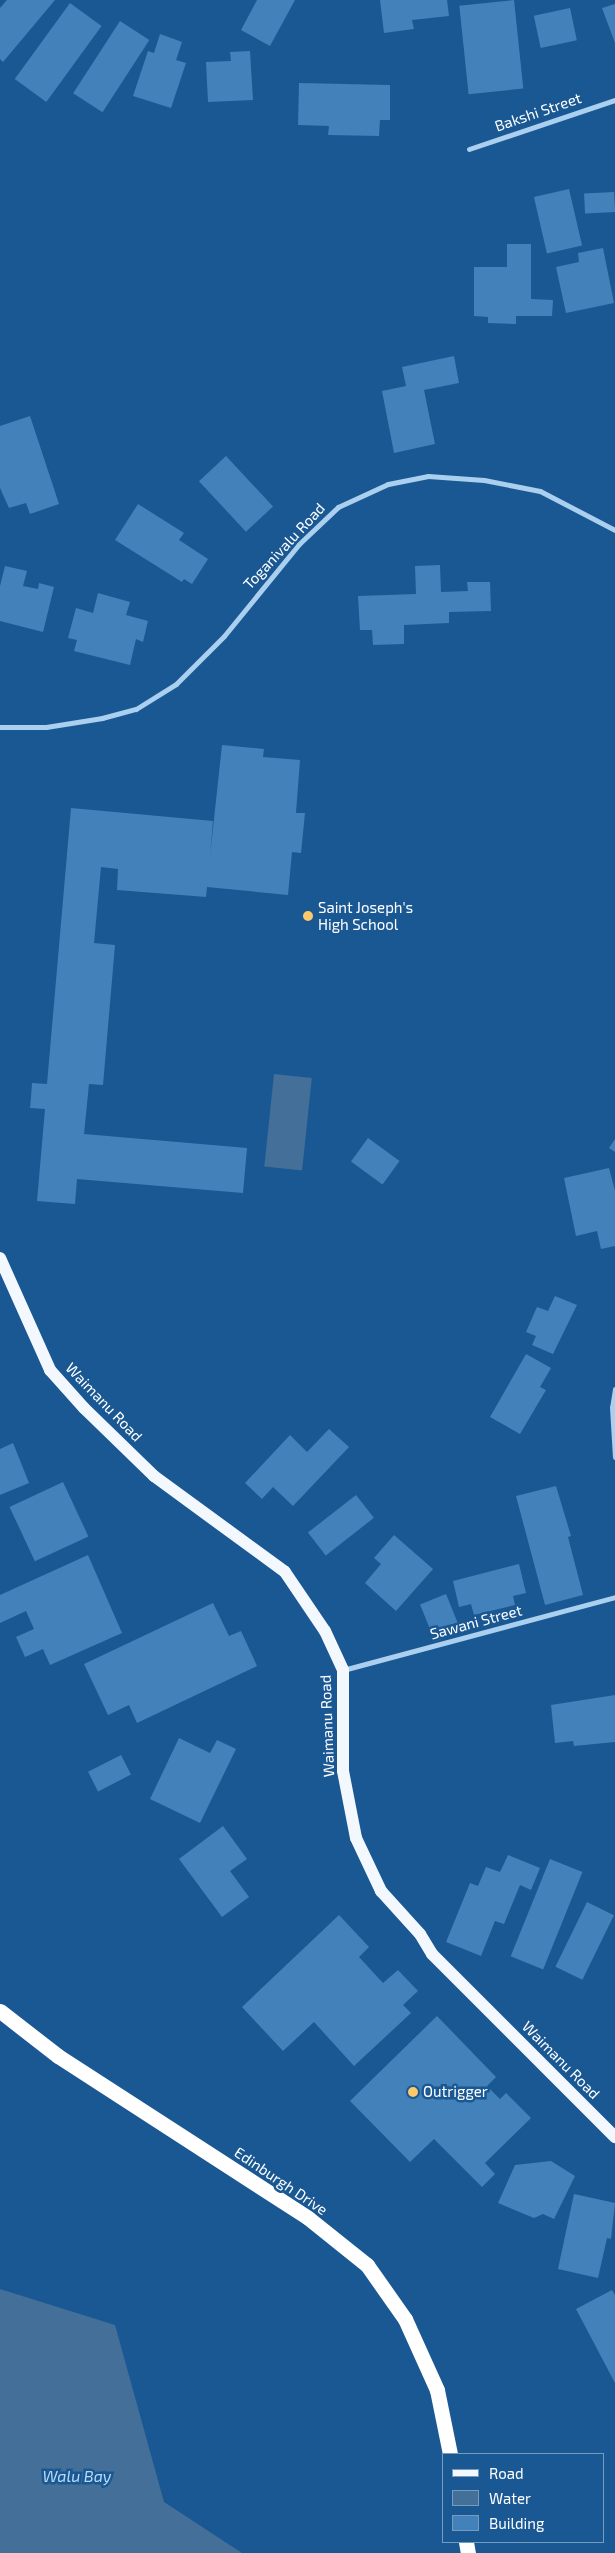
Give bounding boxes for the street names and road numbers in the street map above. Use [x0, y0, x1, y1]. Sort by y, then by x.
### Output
street label: Bakshi Street [492, 89, 584, 135]
street label: Toganivalu Road [239, 499, 329, 593]
street label: Waimanu Road [62, 1359, 146, 1445]
street label: Sawani Street [428, 1601, 524, 1643]
street label: Waimanu Road [316, 1674, 338, 1778]
street label: Waimanu Road [518, 2017, 604, 2103]
street label: Edinburgh Drive [231, 2143, 331, 2219]

